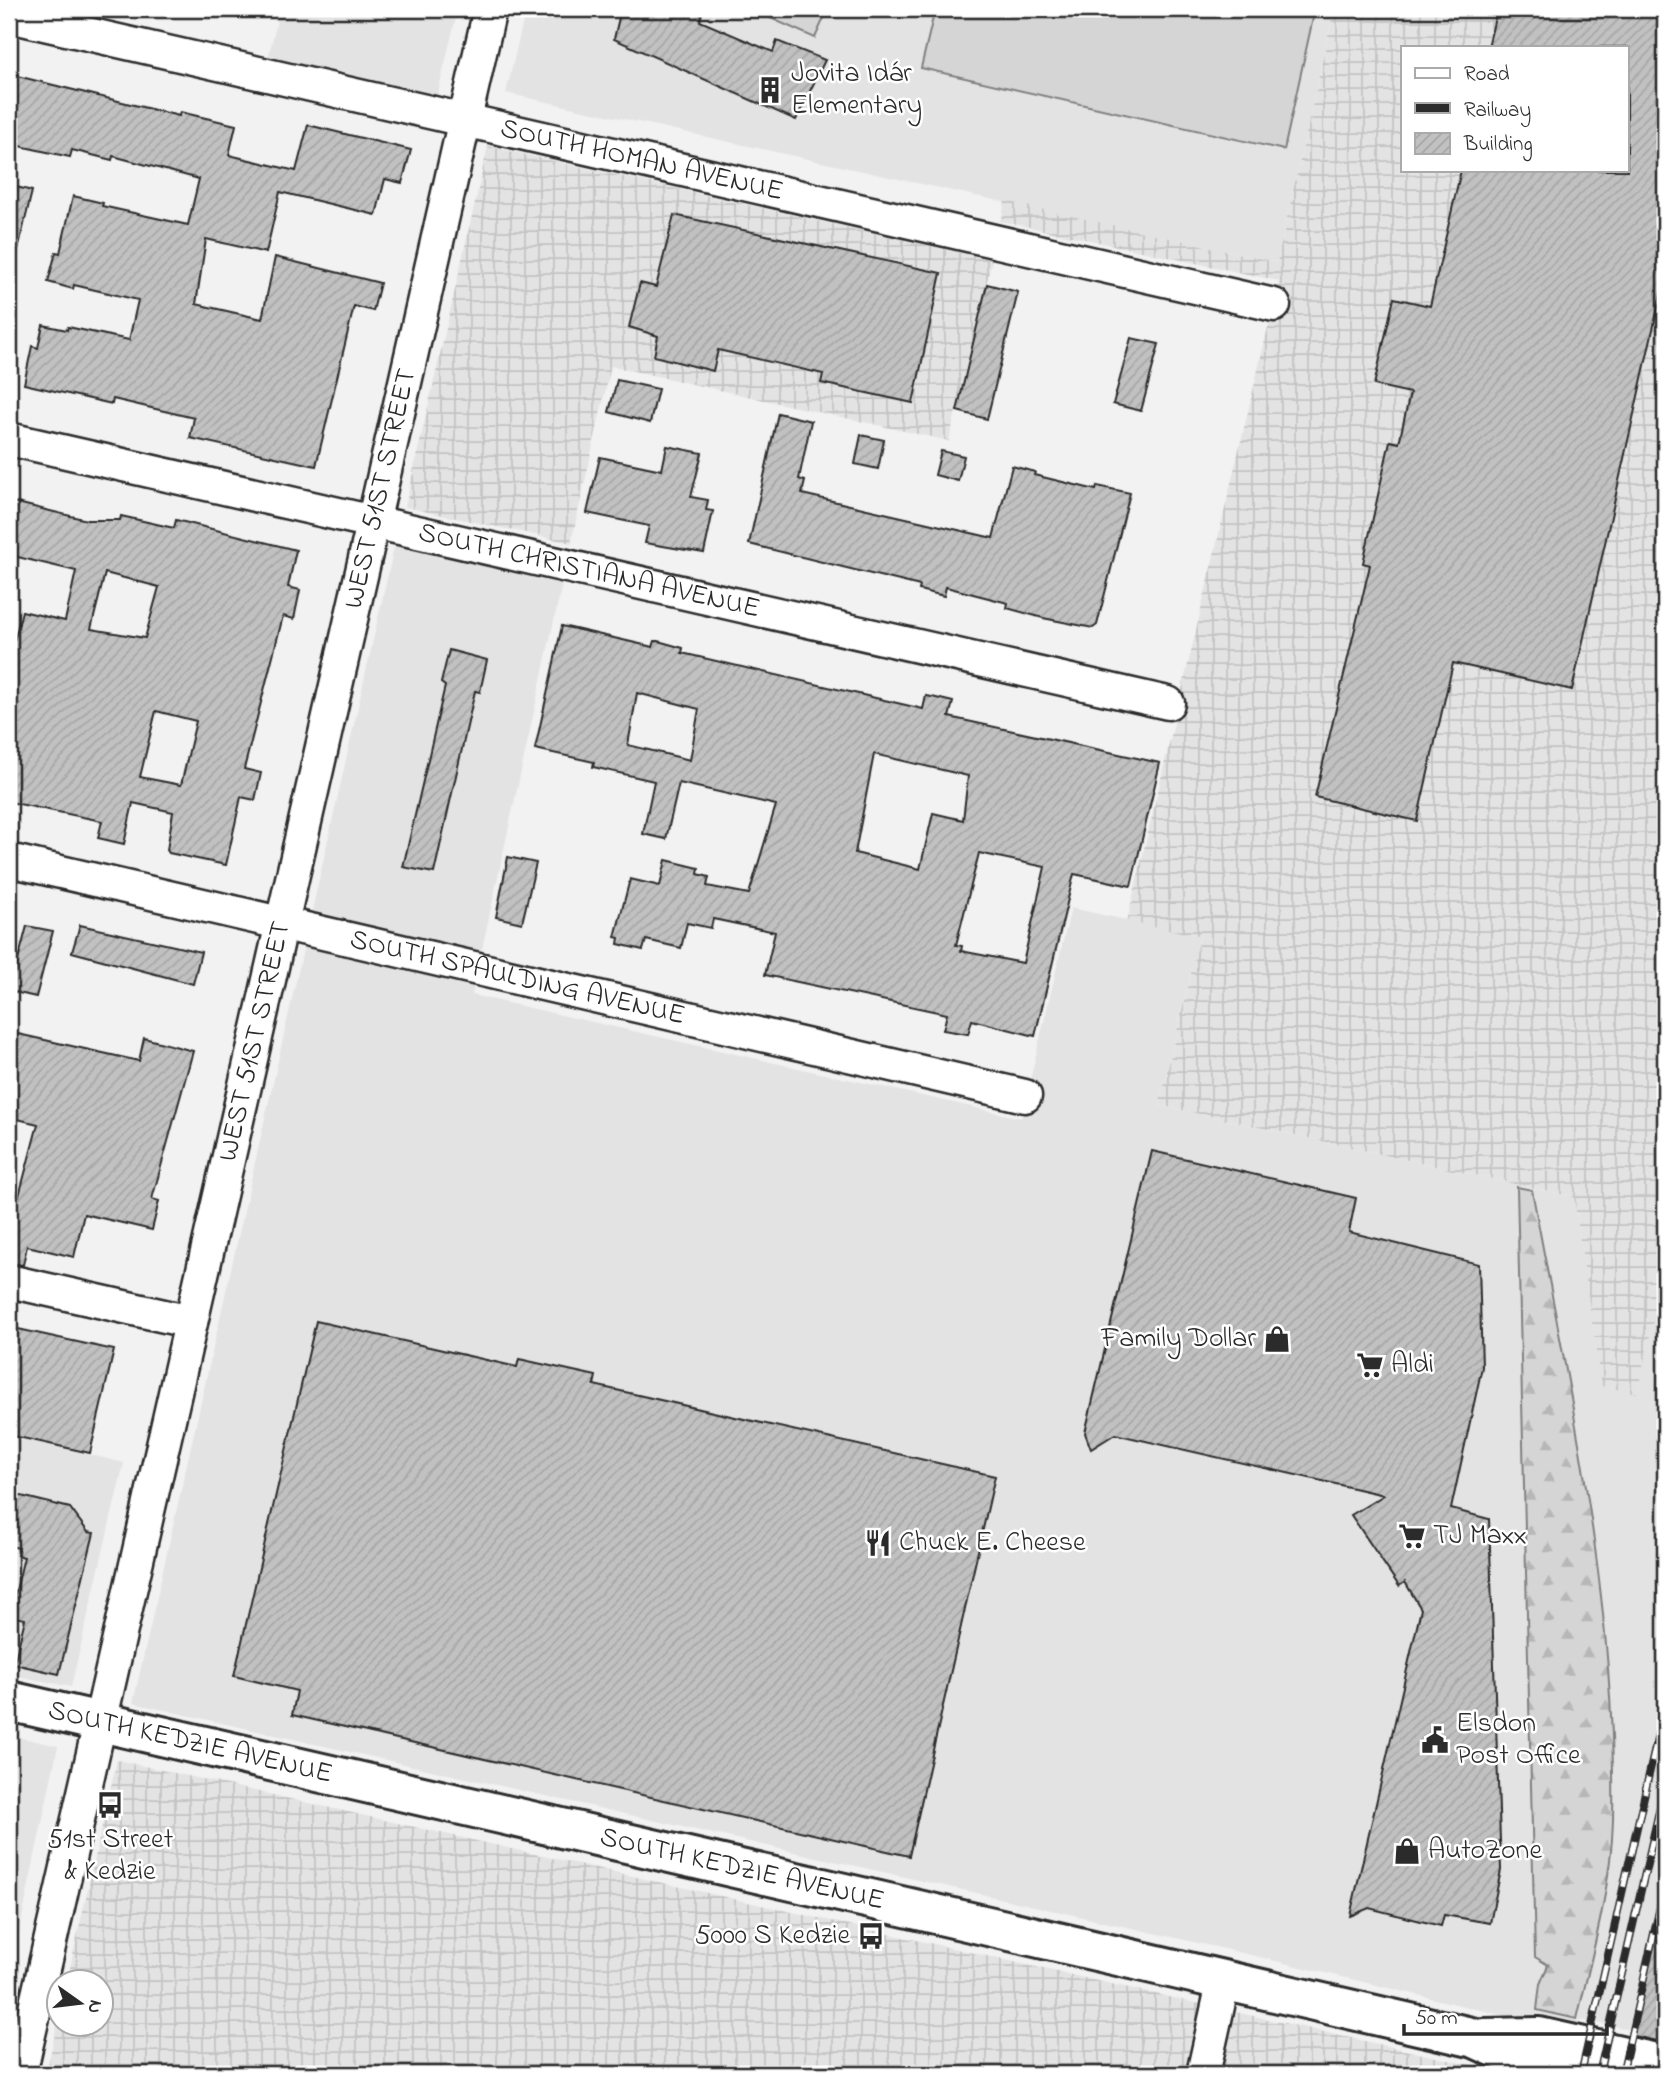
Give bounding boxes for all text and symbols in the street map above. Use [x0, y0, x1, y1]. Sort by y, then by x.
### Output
legend [1401, 46, 1628, 172]
place label: Jovita Idár Elementary [791, 54, 922, 127]
text: Road [1464, 60, 1510, 90]
building icon: Jovita Idár Elementary [755, 75, 785, 105]
text: Railway [1464, 96, 1531, 128]
street label: SOUTH HOMAN AVENUE [496, 108, 787, 213]
text: Building [1463, 130, 1533, 162]
street label: WEST 51ST STREET [334, 364, 428, 613]
street label: SOUTH CHRISTIANA AVENUE [414, 512, 764, 630]
street label: WEST 51ST STREET [208, 917, 302, 1166]
street label: SOUTH SPAULDING AVENUE [346, 919, 689, 1037]
place label: Family Dollar [1100, 1319, 1256, 1360]
shop icon: Family Dollar [1262, 1324, 1292, 1354]
place label: Aldi [1391, 1345, 1434, 1386]
supermarket icon: Aldi [1355, 1350, 1385, 1380]
place label: TJ Maxx [1433, 1516, 1527, 1557]
supermarket icon: TJ Maxx [1397, 1521, 1427, 1551]
place label: Chuck E. Cheese [899, 1523, 1086, 1564]
restaurant icon: Chuck E. Cheese [863, 1528, 893, 1558]
street label: SOUTH KEDZIE AVENUE [44, 1690, 336, 1795]
place label: Elsdon Post Office [1456, 1704, 1581, 1777]
public building icon: Elsdon Post Office [1420, 1725, 1450, 1755]
bus stop icon: 51st Street & Kedzie [95, 1790, 125, 1820]
street label: SOUTH KEDZIE AVENUE [596, 1817, 888, 1922]
place label: 51st Street & Kedzie [47, 1820, 173, 1893]
place label: AutoZone [1428, 1831, 1542, 1872]
shop icon: AutoZone [1392, 1836, 1422, 1866]
place label: 5000 S Kedzie [695, 1916, 850, 1957]
bus stop icon: 5000 S Kedzie [856, 1921, 886, 1951]
north arrow [46, 1968, 116, 2038]
scale bar [1404, 1992, 1608, 2036]
text: N [79, 1997, 109, 2016]
text: 50 m [1415, 2004, 1458, 2034]

